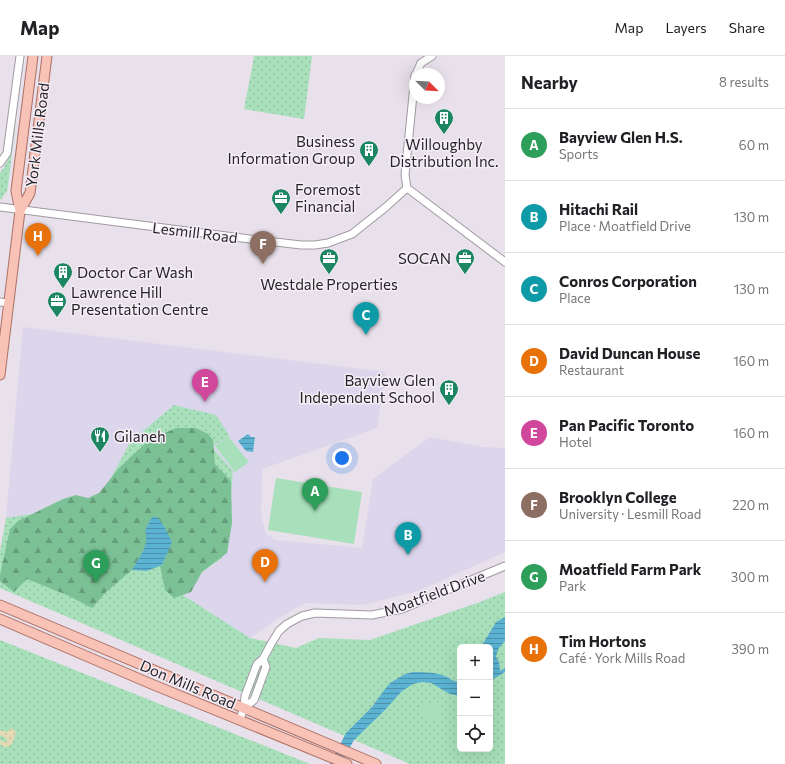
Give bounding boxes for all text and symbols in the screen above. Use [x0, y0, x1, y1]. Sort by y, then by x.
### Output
text: Map [20, 16, 59, 39]
text: Map [615, 19, 643, 36]
text: Layers [665, 19, 707, 36]
text: Share [729, 19, 765, 36]
north arrow [409, 68, 445, 104]
text: Nearby [521, 72, 578, 93]
text: 8 results [719, 74, 769, 90]
street label: York Mills Road [22, 82, 52, 188]
building icon: Willoughby Distribution Inc. [433, 107, 455, 135]
text: Bayview Glen H.S. [559, 128, 683, 146]
place label: Business Information Group [227, 132, 355, 167]
place label: Willoughby Distribution Inc. [389, 135, 499, 170]
text: A [529, 137, 539, 153]
text: 60 m [739, 137, 769, 153]
building icon: Business Information Group [358, 139, 380, 167]
text: Sports [559, 146, 599, 162]
place label: Foremost Financial [295, 180, 361, 215]
office icon: Foremost Financial [270, 187, 292, 215]
text: Hitachi Rail [559, 200, 638, 218]
text: B [530, 209, 538, 225]
text: 130 m [734, 209, 769, 225]
street label: Lesmill Road [151, 218, 239, 246]
text: Place · Moatfield Drive [559, 218, 691, 234]
pin: H [25, 223, 51, 256]
pin: F [250, 231, 276, 264]
office icon: Westdale Properties [318, 247, 340, 275]
office icon: SOCAN [454, 247, 476, 275]
place label: SOCAN [398, 249, 451, 267]
building icon: Doctor Car Wash [52, 261, 74, 289]
place label: Doctor Car Wash [77, 263, 193, 281]
text: Conros Corporation [559, 272, 697, 290]
place label: Westdale Properties [260, 275, 398, 293]
text: C [530, 281, 538, 297]
text: 130 m [734, 281, 769, 297]
place label: Lawrence Hill Presentation Centre [71, 283, 208, 318]
office icon: Lawrence Hill Presentation Centre [46, 290, 68, 318]
text: Place [559, 290, 591, 306]
pin: C [353, 302, 379, 335]
text: David Duncan House [559, 344, 700, 362]
text: D [529, 353, 539, 369]
text: 160 m [733, 353, 769, 369]
text: Restaurant [559, 362, 624, 378]
pin: E [192, 369, 218, 402]
place label: Bayview Glen Independent School [300, 371, 435, 406]
building icon: Bayview Glen Independent School [438, 378, 460, 406]
text: Pan Pacific Toronto [559, 416, 694, 434]
restaurant icon: Gilaneh [89, 425, 111, 453]
text: E [530, 425, 538, 441]
text: 160 m [733, 425, 769, 441]
place label: Gilaneh [114, 427, 166, 445]
text: Hotel [559, 434, 592, 450]
your location [332, 448, 352, 468]
pin: A [302, 478, 328, 511]
text: Brooklyn College [559, 488, 677, 506]
text: F [530, 497, 538, 513]
text: 220 m [732, 497, 769, 513]
text: University · Lesmill Road [559, 506, 701, 522]
pin: B [395, 522, 421, 555]
pin: D [252, 549, 278, 582]
pin: G [83, 550, 109, 583]
text: Moatfield Farm Park [559, 560, 701, 578]
street label: Moatfield Drive [381, 566, 487, 620]
text: G [529, 569, 539, 585]
text: 300 m [731, 569, 769, 585]
text: Park [559, 578, 586, 594]
text: Tim Hortons [559, 632, 646, 650]
text: H [529, 641, 539, 657]
text: 390 m [731, 641, 769, 657]
map controls [457, 644, 493, 752]
button: + [457, 644, 493, 680]
text: Café · York Mills Road [559, 650, 685, 666]
street label: Don Mills Road [138, 656, 238, 712]
button: − [457, 680, 493, 716]
button: locate [457, 716, 493, 752]

